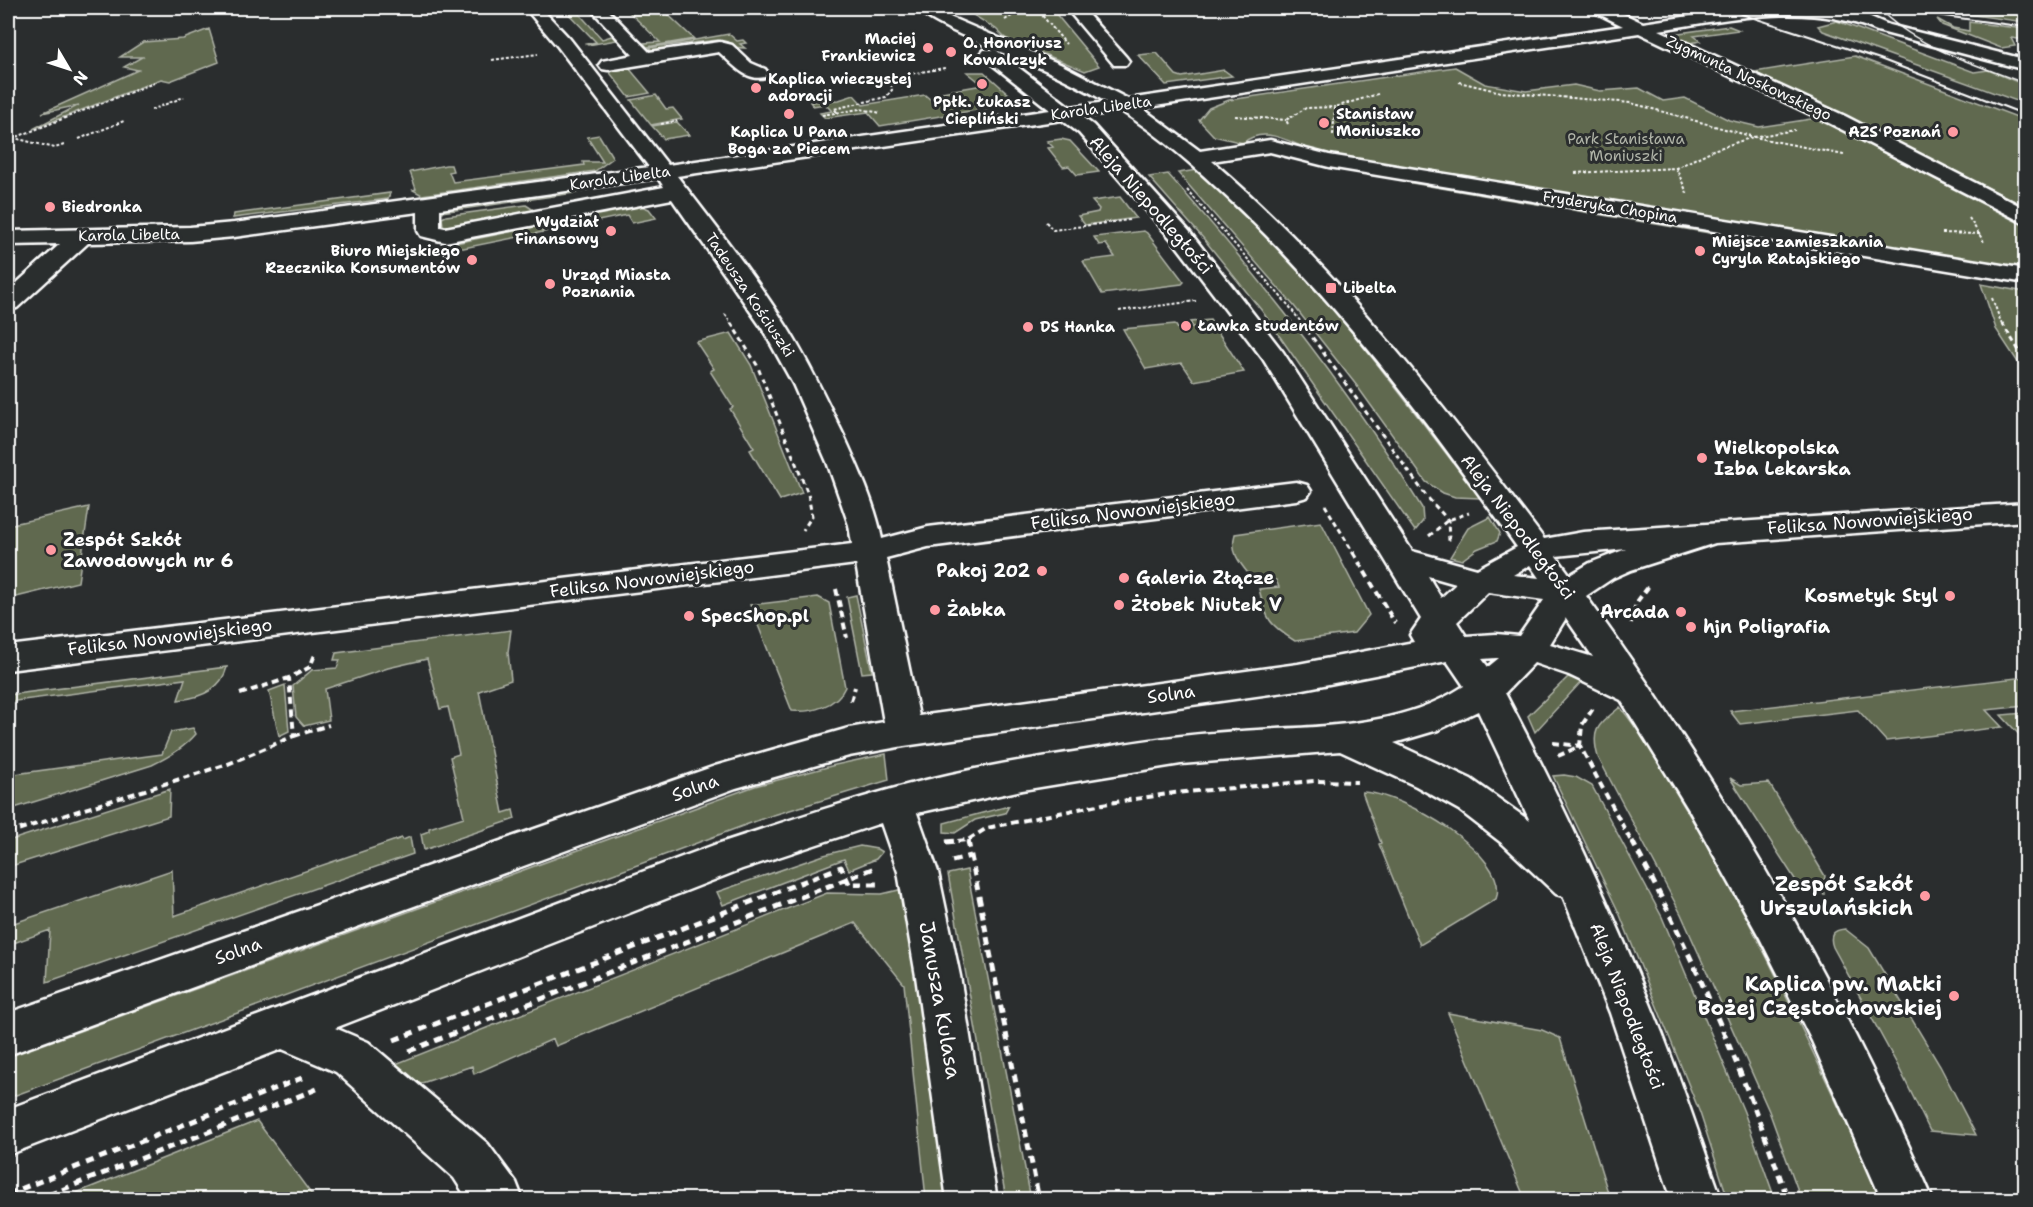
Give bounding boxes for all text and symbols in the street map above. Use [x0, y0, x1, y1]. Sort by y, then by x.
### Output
place label: Maciej Frankiewicz [822, 29, 916, 66]
street label: Zygmunta Noskowskiego [1663, 31, 1835, 125]
place label: O. Honoriusz Kowalczyk [963, 33, 1062, 70]
north arrow [39, 39, 99, 99]
marker: Maciej Frankiewicz [921, 41, 935, 55]
marker: O. Honoriusz Kowalczyk [944, 45, 958, 59]
text: N [68, 67, 92, 90]
place label: Kaplica wieczystej adoracji [768, 69, 912, 106]
marker: Ppłk. Łukasz Ciepliński [975, 77, 989, 91]
marker: Kaplica wieczystej adoracji [749, 81, 763, 95]
street label: Karola Libelta [1049, 91, 1153, 125]
place label: Ppłk. Łukasz Ciepliński [933, 92, 1031, 129]
place label: Stanisław Moniuszko [1336, 104, 1421, 141]
marker: Kaplica U Pana Boga za Piecem [782, 107, 796, 121]
marker: Stanisław Moniuszko [1317, 116, 1331, 130]
place label: Kaplica U Pana Boga za Piecem [728, 122, 850, 159]
place label: AZS Poznań [1848, 122, 1941, 142]
marker: AZS Poznań [1946, 125, 1960, 139]
park label: Park Stanisława Moniuszki [1567, 129, 1685, 166]
street label: Aleja Niepodległości [1084, 130, 1218, 280]
street label: Karola Libelta [568, 161, 672, 195]
street label: Fryderyka Chopina [1541, 186, 1680, 228]
place label: Biedronka [62, 197, 143, 217]
marker: Biedronka [43, 200, 57, 214]
place label: Wydział Finansowy [515, 212, 599, 249]
street label: Karola Libelta [78, 224, 181, 246]
marker: Wydział Finansowy [604, 224, 618, 238]
street label: Tadeusza Kościuszki [701, 229, 799, 361]
place label: Miejsce zamieszkania Cyryla Ratajskiego [1712, 232, 1884, 269]
place label: Biuro Miejskiego Rzecznika Konsumentów [265, 241, 460, 278]
marker: Miejsce zamieszkania Cyryla Ratajskiego [1693, 244, 1707, 258]
marker: Biuro Miejskiego Rzecznika Konsumentów [465, 253, 479, 267]
place label: Urząd Miasta Poznania [562, 265, 671, 302]
marker: Urząd Miasta Poznania [543, 277, 557, 291]
place label: Libelta [1343, 278, 1397, 298]
marker: Libelta [1324, 281, 1338, 295]
place label: Ławka studentów [1197, 316, 1339, 336]
place label: DS Hanka [1040, 317, 1116, 337]
marker: Ławka studentów [1179, 319, 1193, 333]
marker: DS Hanka [1021, 320, 1035, 334]
place label: Wielkopolska Izba Lekarska [1714, 436, 1852, 481]
street label: Aleja Niepodległości [1455, 449, 1581, 605]
marker: Wielkopolska Izba Lekarska [1695, 451, 1709, 465]
street label: Feliksa Nowowiejskiego [1029, 487, 1237, 535]
street label: Feliksa Nowowiejskiego [1766, 502, 1974, 540]
place label: Zespół Szkół Zawodowych nr 6 [63, 528, 233, 573]
marker: Zespół Szkół Zawodowych nr 6 [44, 543, 58, 557]
street label: Feliksa Nowowiejskiego [548, 555, 756, 603]
place label: Pakoj 202 [936, 559, 1030, 583]
marker: Pakoj 202 [1035, 564, 1049, 578]
place label: Galeria Złącze [1136, 566, 1275, 590]
marker: Galeria Złącze [1117, 571, 1131, 585]
place label: Kosmetyk Styl [1805, 584, 1938, 608]
marker: Kosmetyk Styl [1943, 589, 1957, 603]
place label: Żłobek Niutek V [1131, 593, 1282, 617]
place label: Żabka [947, 598, 1006, 622]
marker: Żłobek Niutek V [1112, 598, 1126, 612]
place label: Arcada [1600, 600, 1670, 624]
marker: Żabka [928, 603, 942, 617]
place label: SpecShop.pl [701, 604, 809, 628]
marker: Arcada [1674, 605, 1688, 619]
marker: SpecShop.pl [682, 609, 696, 623]
street label: Feliksa Nowowiejskiego [66, 613, 274, 661]
place label: hjn Poligrafia [1703, 615, 1831, 639]
marker: hjn Poligrafia [1684, 620, 1698, 634]
street label: Solna [1146, 679, 1196, 709]
street label: Solna [668, 768, 722, 808]
place label: Zespół Szkół Urszulańskich [1760, 870, 1914, 922]
marker: Zespół Szkół Urszulańskich [1918, 889, 1932, 903]
street label: Janusza Kulasa [912, 919, 968, 1081]
street label: Aleja Niepodległości [1584, 919, 1670, 1093]
street label: Solna [211, 931, 265, 971]
place label: Kaplica pw. Matki Bożej Częstochowskiej [1698, 970, 1942, 1022]
marker: Kaplica pw. Matki Bożej Częstochowskiej [1947, 989, 1961, 1003]

